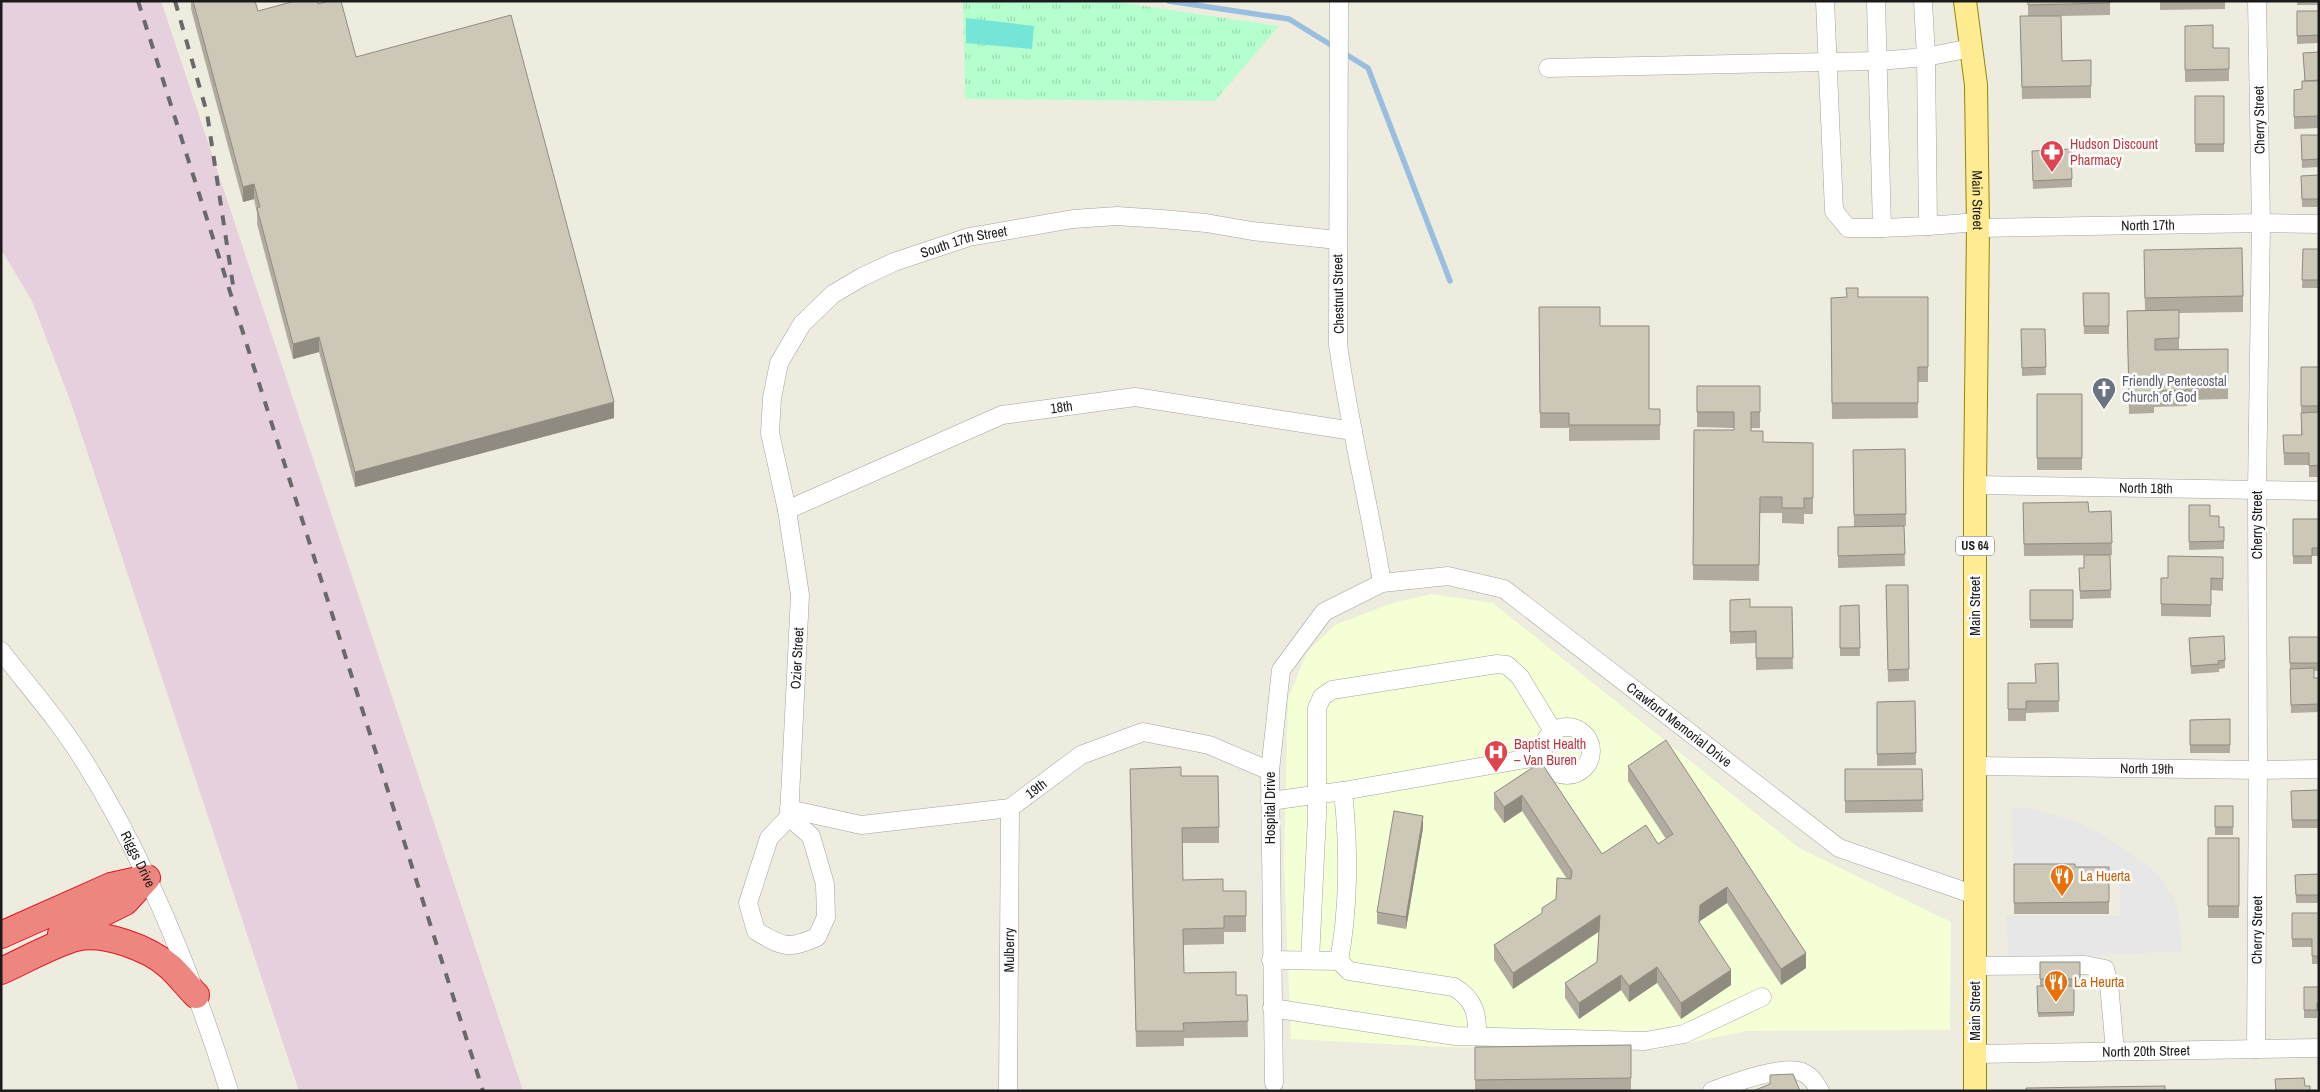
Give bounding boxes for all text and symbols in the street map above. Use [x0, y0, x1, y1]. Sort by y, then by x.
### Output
street label: Cherry Street [2249, 86, 2269, 154]
place label: Hudson Discount Pharmacy [2070, 135, 2158, 169]
pharmacy icon: Hudson Discount Pharmacy [2039, 139, 2065, 173]
street label: Main Street [1968, 170, 1987, 230]
street label: North 17th [2121, 216, 2175, 234]
street label: South 17th Street [918, 222, 1008, 262]
street label: Chestnut Street [1328, 254, 1348, 334]
place label: Friendly Pentecostal Church of God [2122, 372, 2227, 406]
church icon: Friendly Pentecostal Church of God [2091, 376, 2117, 410]
street label: 18th [1049, 397, 1074, 417]
street label: North 18th [2119, 479, 2173, 497]
street label: Cherry Street [2248, 491, 2266, 559]
road number: US 64 [1956, 536, 1994, 556]
street label: Main Street [1966, 576, 1984, 636]
street label: Ozier Street [786, 627, 807, 690]
street label: Crawford Memorial Drive [1623, 678, 1736, 771]
place label: Baptist Health – Van Buren [1514, 735, 1586, 769]
hospital icon: Baptist Health – Van Buren [1483, 739, 1509, 773]
street label: North 19th [2120, 759, 2174, 778]
street label: Hospital Drive [1261, 772, 1279, 844]
street label: 19th [1022, 775, 1050, 803]
street label: Riggs Drive [117, 828, 160, 890]
restaurant icon: La Huerta [2049, 863, 2075, 897]
place label: La Huerta [2080, 867, 2131, 885]
street label: Cherry Street [2248, 896, 2266, 964]
street label: Mulberry [1000, 927, 1018, 972]
restaurant icon: La Heurta [2043, 969, 2069, 1003]
place label: La Heurta [2074, 973, 2125, 991]
street label: Main Street [1966, 981, 1984, 1041]
street label: North 20th Street [2102, 1041, 2190, 1061]

